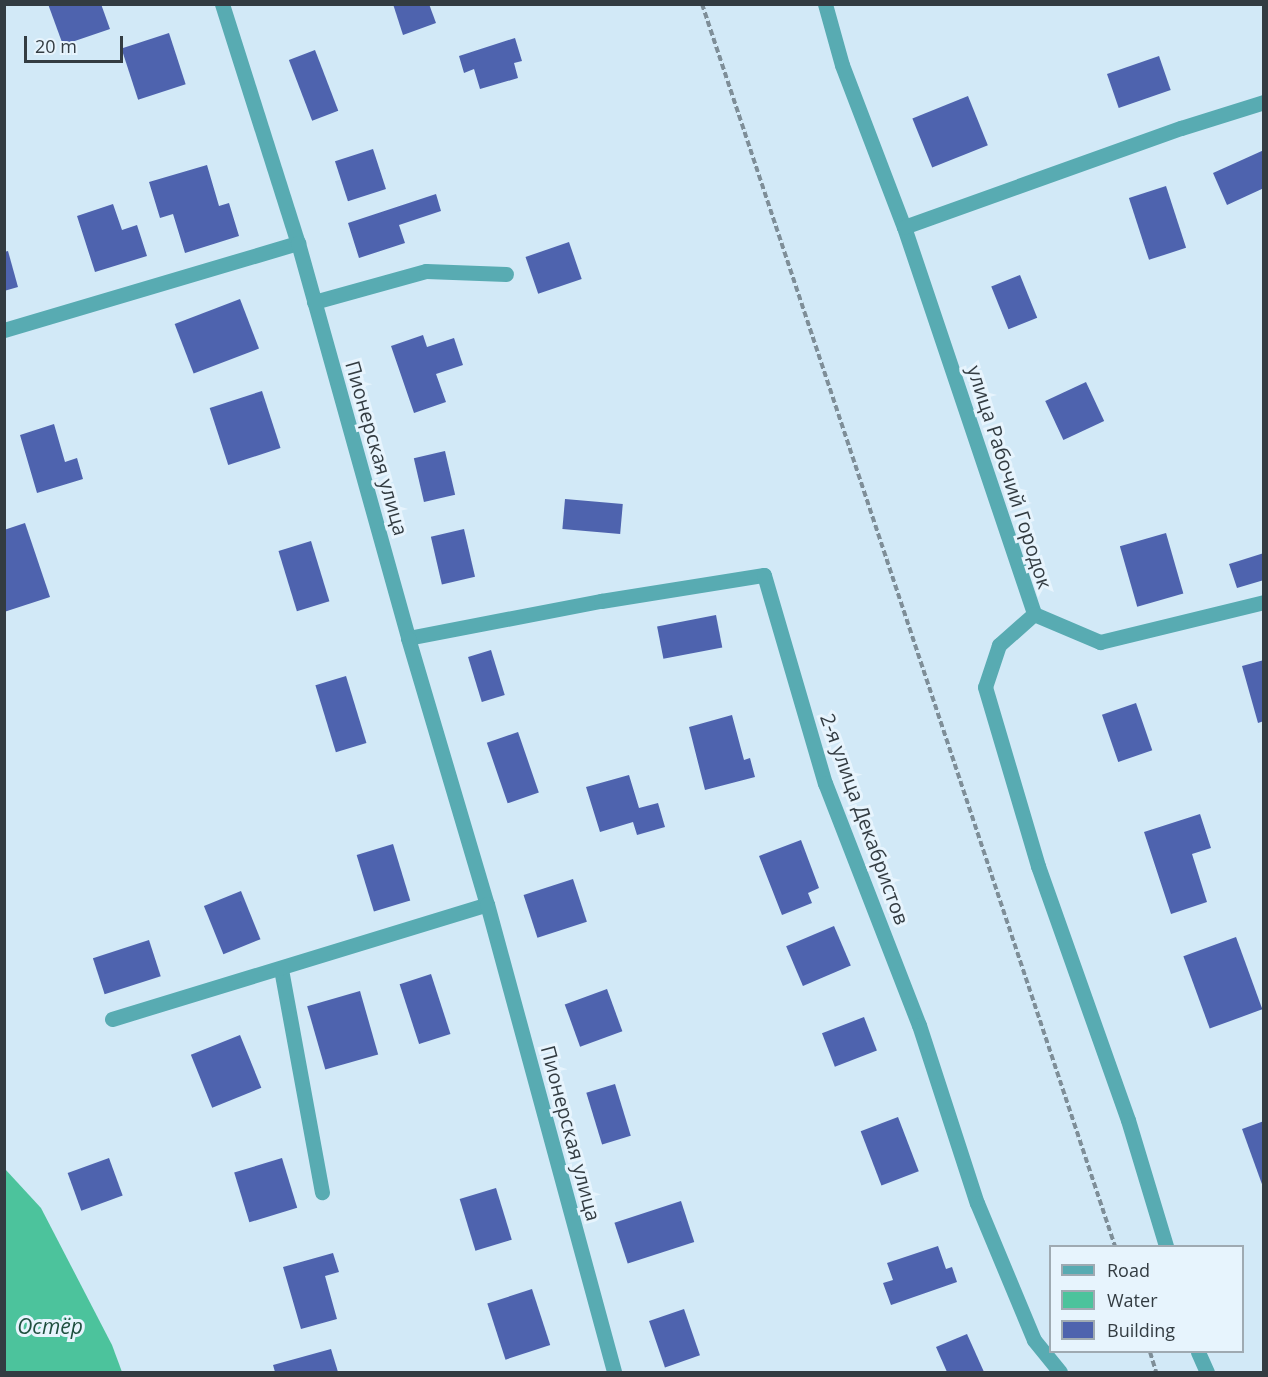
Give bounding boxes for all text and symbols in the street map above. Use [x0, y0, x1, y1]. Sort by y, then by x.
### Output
scale bar [27, 24, 126, 62]
text: 20 m [35, 34, 77, 58]
street label: Пионерская улица [341, 358, 413, 538]
street label: улица Рабочий Городок [963, 362, 1057, 592]
street label: 2-я улица Декабристов [816, 710, 914, 928]
street label: Пионерская улица [536, 1043, 606, 1223]
legend [1049, 1245, 1244, 1353]
text: Road [1107, 1258, 1150, 1282]
text: Water [1107, 1288, 1158, 1312]
water label: Остёр [17, 1313, 83, 1339]
text: Building [1107, 1318, 1175, 1342]

